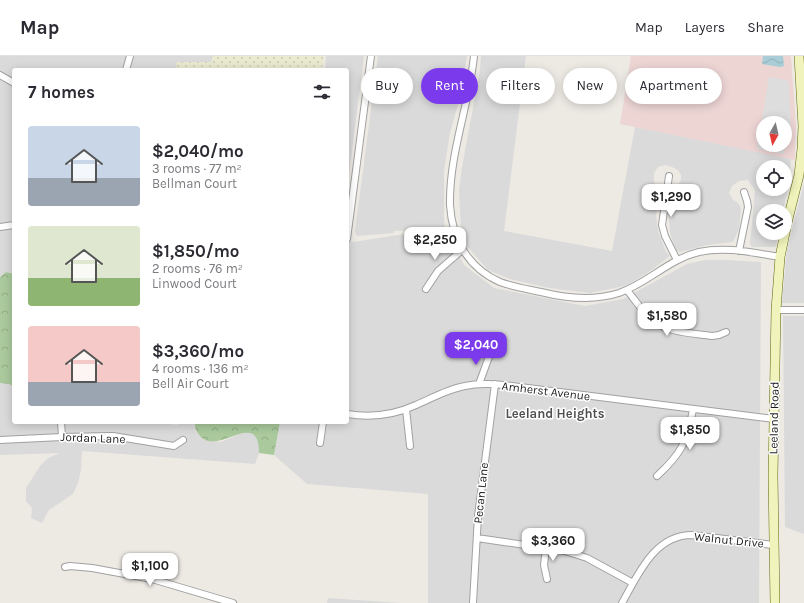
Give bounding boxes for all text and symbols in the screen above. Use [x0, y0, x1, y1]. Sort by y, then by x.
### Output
text: Map [20, 17, 59, 39]
text: Map [635, 19, 663, 36]
text: Layers [685, 19, 725, 36]
text: Share [747, 19, 784, 36]
chip: Buy [361, 68, 413, 104]
chip: Rent [421, 68, 478, 104]
chip: Filters [486, 68, 555, 104]
chip: New [563, 68, 617, 104]
chip: Apartment [625, 68, 722, 104]
icon: filters [311, 81, 333, 103]
text: 7 homes [28, 82, 95, 102]
north arrow [756, 116, 792, 152]
map controls [756, 116, 792, 240]
text: $2,040/mo [152, 141, 244, 161]
icon: home [60, 142, 108, 190]
button: locate [756, 160, 792, 196]
text: 3 rooms · 77 m² [152, 161, 242, 176]
text: Bellman Court [152, 176, 237, 191]
pin: $1,290 [638, 184, 704, 218]
text: $1,290 [651, 189, 691, 204]
button: layers [756, 204, 792, 240]
pin: $2,250 [402, 227, 468, 261]
text: $2,250 [413, 232, 457, 247]
text: $1,850/mo [152, 241, 239, 261]
icon: home [60, 242, 108, 290]
text: 2 rooms · 76 m² [152, 261, 243, 276]
text: Linwood Court [152, 276, 237, 291]
pin: $1,580 [634, 303, 700, 337]
text: $1,580 [646, 308, 688, 323]
pin: $2,040 [443, 332, 509, 366]
text: $2,040 [454, 337, 498, 352]
text: $3,360/mo [152, 341, 244, 361]
icon: home [60, 342, 108, 390]
text: 4 rooms · 136 m² [152, 361, 249, 376]
text: Bell Air Court [152, 376, 229, 391]
street label: Amherst Avenue [501, 379, 591, 403]
street label: Leeland Road [766, 382, 782, 454]
district label: Leeland Heights [505, 406, 605, 421]
pin: $1,850 [657, 417, 723, 451]
text: $1,850 [669, 422, 711, 437]
street label: Jordan Lane [60, 430, 126, 446]
street label: Pecan Lane [471, 462, 491, 524]
pin: $3,360 [520, 528, 586, 562]
street label: Walnut Drive [693, 529, 765, 551]
text: $3,360 [531, 533, 575, 548]
pin: $1,100 [117, 553, 183, 587]
text: $1,100 [131, 558, 169, 573]

